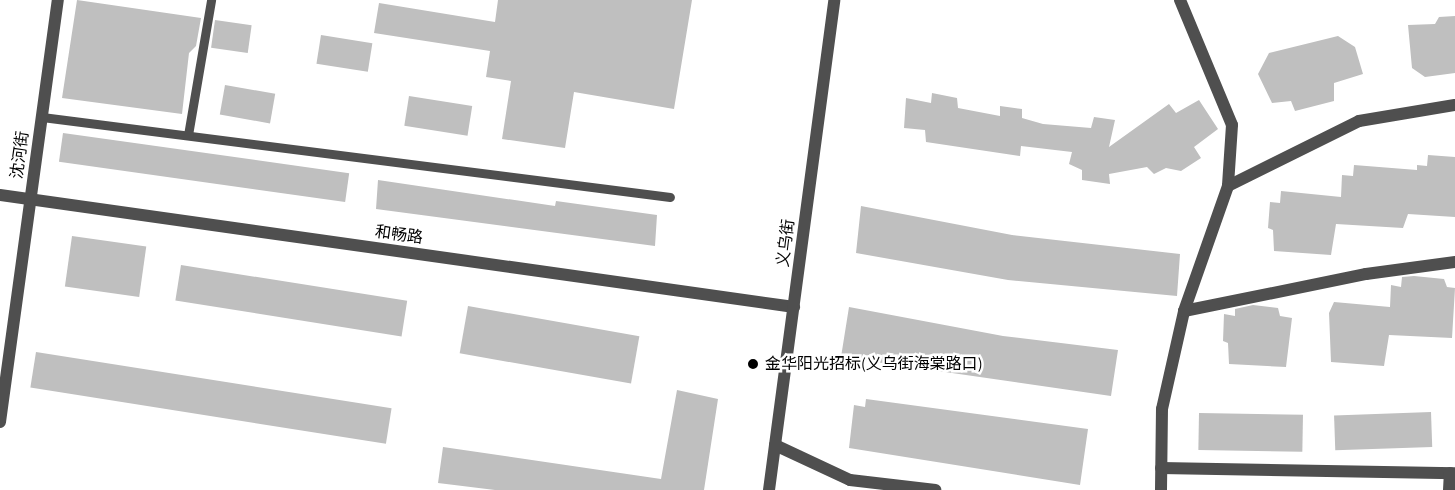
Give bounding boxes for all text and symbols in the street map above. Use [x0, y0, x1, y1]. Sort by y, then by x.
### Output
street label: 沈河街 [7, 130, 33, 180]
street label: 义乌街 [774, 218, 798, 268]
street label: 和畅路 [374, 222, 424, 248]
place label: 金华阳光招标(义乌街海棠路口) [765, 354, 983, 374]
marker: 金华阳光招标(义乌街海棠路口) [746, 357, 760, 371]

